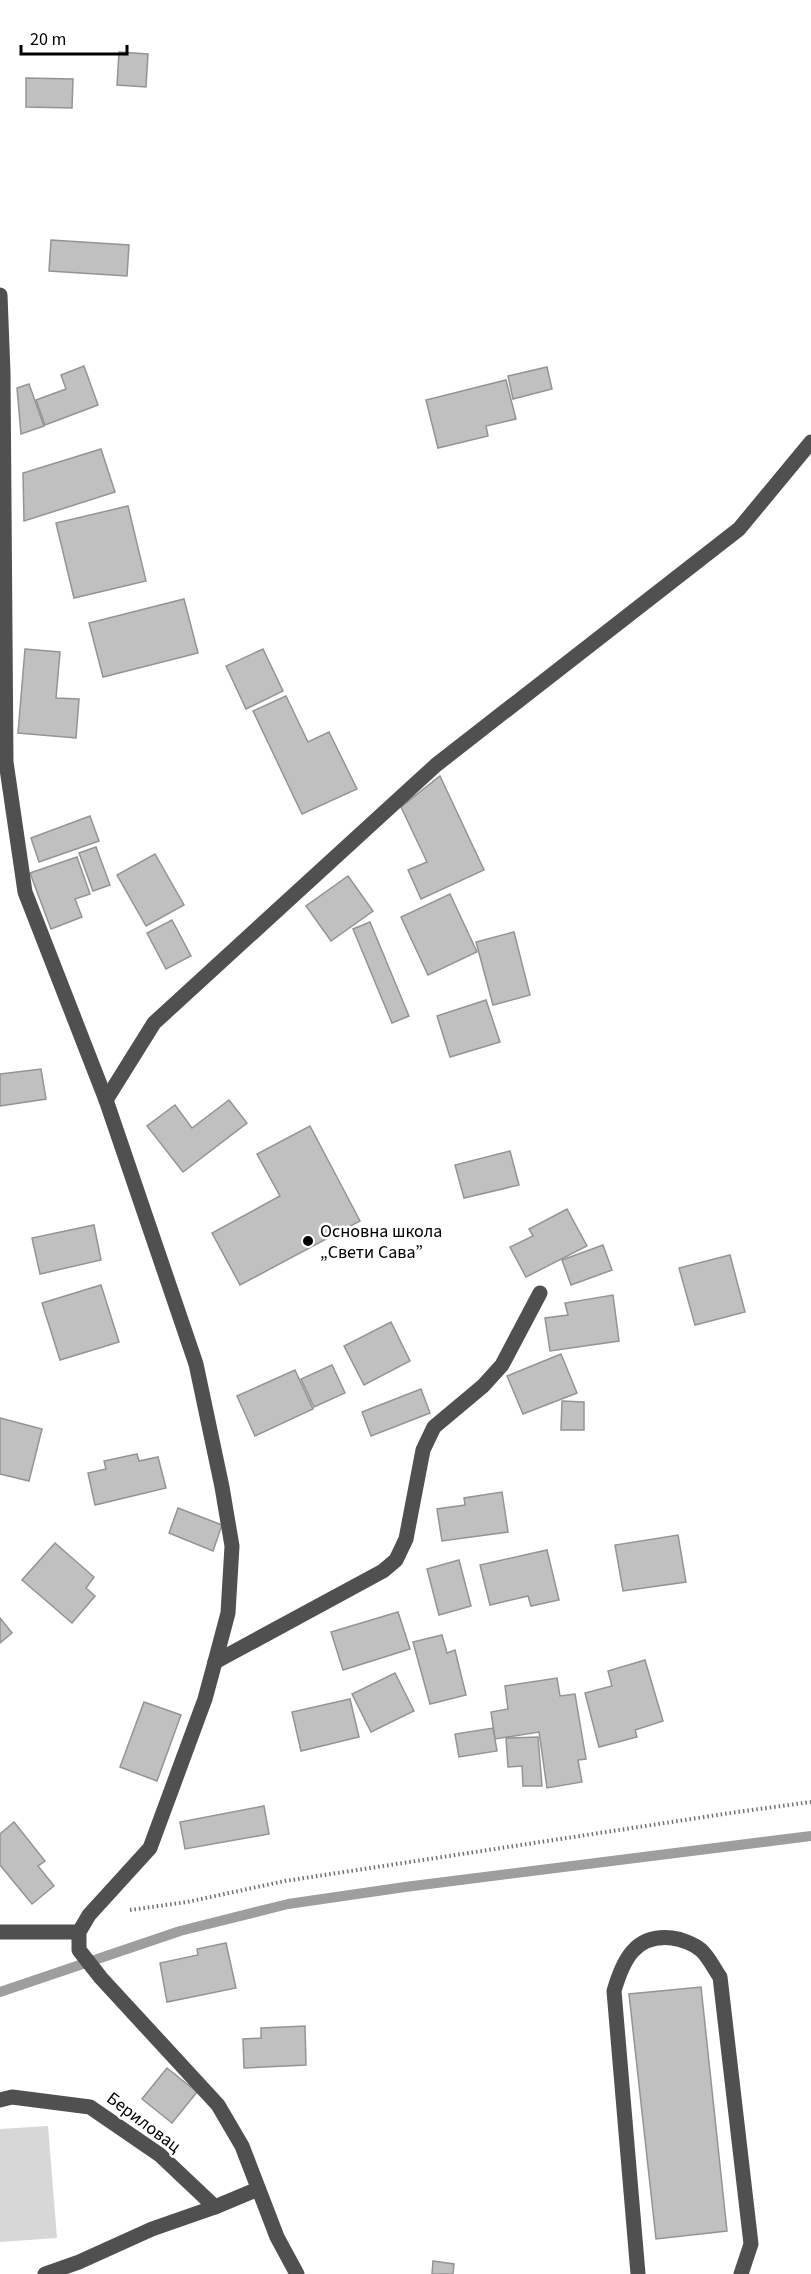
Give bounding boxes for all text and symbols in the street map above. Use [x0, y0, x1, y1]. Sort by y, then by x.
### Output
scale bar [21, 18, 128, 56]
text: 20 m [30, 27, 66, 52]
place label: Основна школа „Свети Сава” [320, 1219, 442, 1265]
marker: Основна школа „Свети Сава” [301, 1234, 315, 1248]
street label: Бериловац [101, 2086, 186, 2159]

